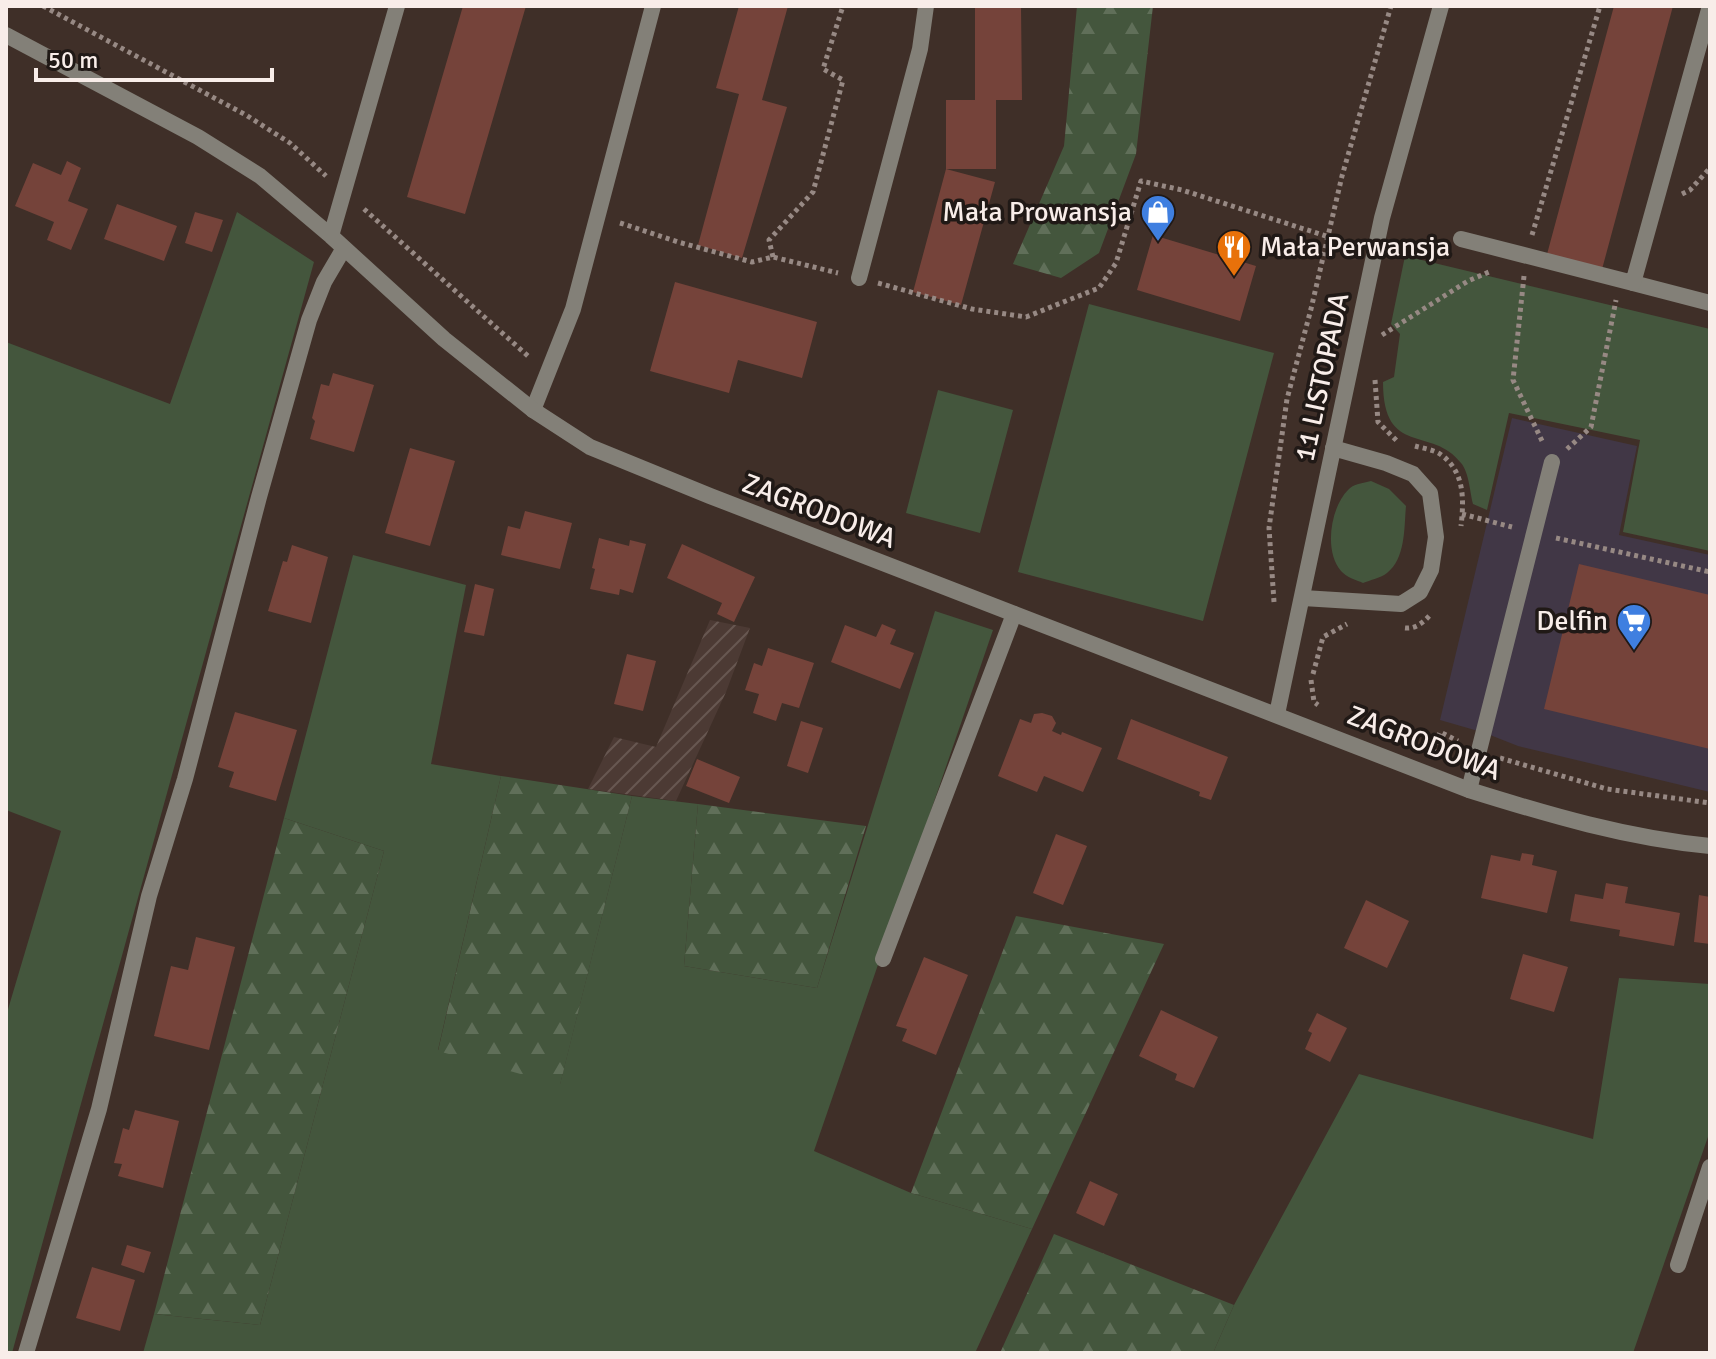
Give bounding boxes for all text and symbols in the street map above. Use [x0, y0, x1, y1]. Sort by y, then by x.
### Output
scale bar [36, 32, 272, 82]
text: 50 m [48, 45, 98, 75]
shop icon: Mała Prowansja [1139, 193, 1177, 243]
place label: Mała Prowansja [942, 195, 1132, 229]
restaurant icon: Mała Perwansja [1215, 228, 1253, 278]
place label: Mała Perwansja [1260, 230, 1450, 264]
street label: 11 LISTOPADA [1288, 290, 1356, 464]
street label: ZAGRODOWA [737, 466, 901, 556]
supermarket icon: Delfin [1615, 602, 1653, 652]
place label: Delfin [1536, 604, 1608, 638]
street label: ZAGRODOWA [1342, 698, 1506, 788]

